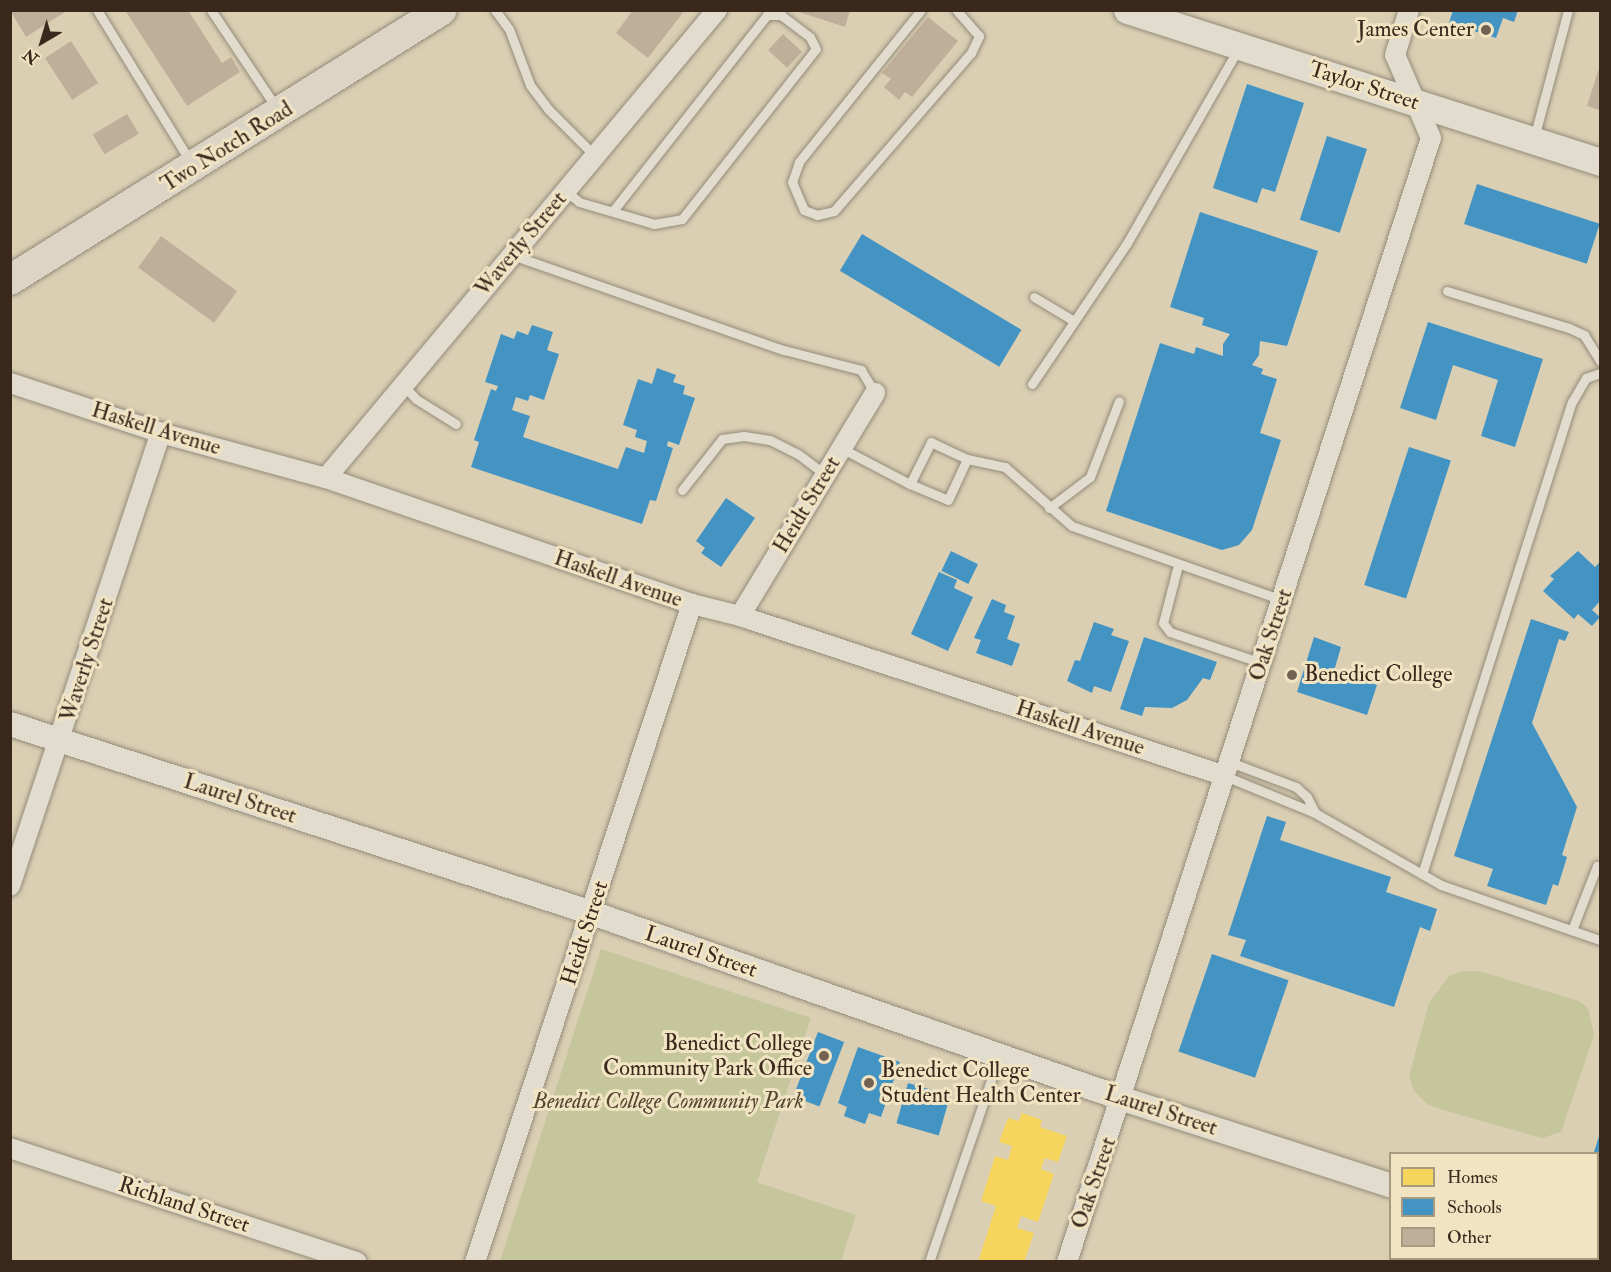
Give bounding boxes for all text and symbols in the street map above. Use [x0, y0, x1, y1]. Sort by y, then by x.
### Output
north arrow [12, 12, 72, 72]
place label: James Center [1357, 17, 1474, 43]
marker: James Center [1479, 23, 1493, 37]
text: N [19, 44, 43, 68]
street label: Taylor Street [1306, 56, 1422, 116]
street label: Two Notch Road [156, 96, 298, 198]
street label: Waverly Street [470, 186, 572, 302]
street label: Haskell Avenue [88, 397, 224, 461]
street label: Heidt Street [768, 452, 846, 558]
street label: Haskell Avenue [551, 545, 685, 613]
street label: Oak Street [1244, 586, 1298, 684]
street label: Waverly Street [55, 595, 119, 725]
place label: Benedict College [1304, 662, 1452, 688]
marker: Benedict College [1285, 668, 1299, 682]
street label: Haskell Avenue [1012, 695, 1148, 761]
street label: Laurel Street [180, 768, 300, 830]
street label: Heidt Street [556, 877, 614, 989]
street label: Laurel Street [641, 920, 761, 984]
place label: Benedict College Community Park Office [603, 1030, 812, 1082]
marker: Benedict College Community Park Office [817, 1049, 831, 1063]
place label: Benedict College Student Health Center [881, 1057, 1081, 1108]
marker: Benedict College Student Health Center [862, 1076, 876, 1090]
street label: Laurel Street [1101, 1080, 1221, 1142]
park label: Benedict College Community Park [533, 1089, 803, 1115]
street label: Oak Street [1066, 1134, 1122, 1232]
legend [1389, 1152, 1599, 1260]
text: Homes [1447, 1166, 1498, 1189]
street label: Richland Street [115, 1171, 253, 1239]
text: Schools [1447, 1196, 1502, 1219]
text: Other [1447, 1226, 1491, 1249]

